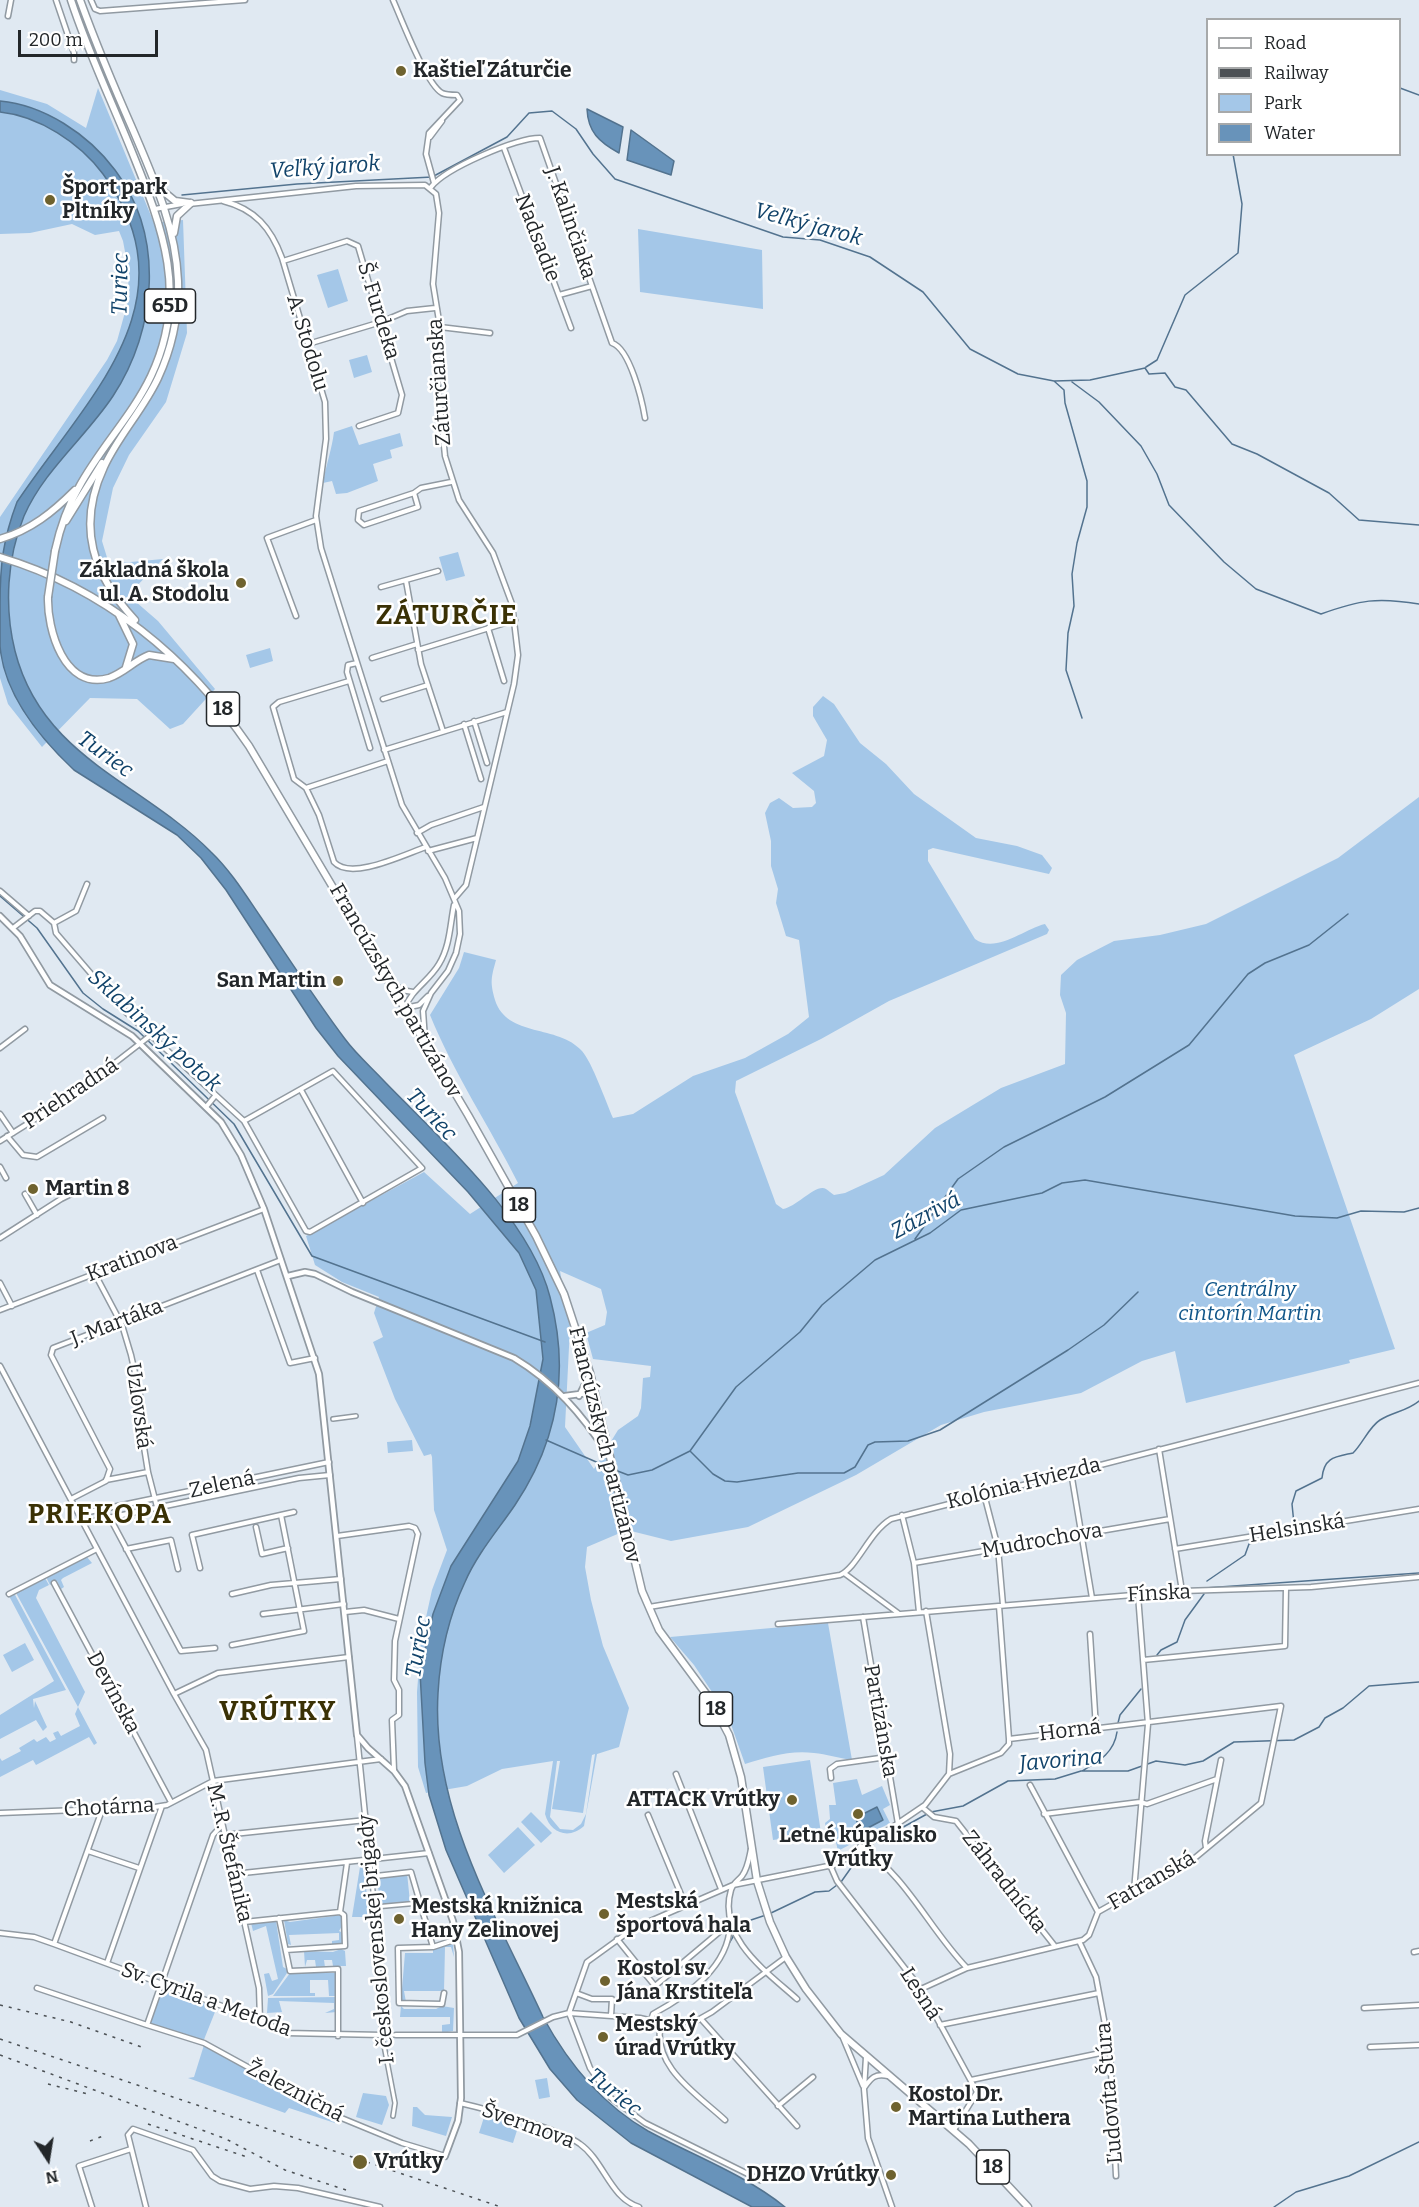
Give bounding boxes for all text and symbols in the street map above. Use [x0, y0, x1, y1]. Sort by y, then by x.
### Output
scale bar [21, 18, 160, 56]
legend [1206, 18, 1401, 156]
text: 200 m [29, 29, 83, 51]
text: Road [1264, 32, 1306, 54]
place label: Kaštieľ Záturčie [413, 58, 571, 84]
text: Railway [1264, 62, 1328, 84]
marker: Kaštieľ Záturčie [394, 64, 408, 78]
text: Park [1264, 92, 1302, 114]
text: Water [1264, 122, 1315, 144]
water label: Veľký jarok [269, 151, 381, 185]
street label: J. Kalinčiaka [539, 163, 601, 283]
place label: Šport park Pltníky [62, 175, 168, 225]
street label: Nadsadie [509, 191, 565, 285]
marker: Šport park Pltníky [43, 193, 57, 207]
water label: Veľký jarok [751, 198, 865, 252]
water label: Turiec [107, 253, 135, 315]
street label: Š. Furdeka [351, 259, 405, 363]
road number: 65D [144, 289, 195, 323]
street label: A. Stodolu [280, 292, 334, 394]
street label: Záturčianska [423, 317, 457, 447]
place label: Základná škola ul. A. Stodolu [79, 558, 229, 608]
marker: Základná škola ul. A. Stodolu [234, 576, 248, 590]
district label: ZÁTURČIE [376, 600, 518, 632]
road number: 18 [206, 692, 240, 726]
water label: Turiec [72, 726, 138, 784]
street label: Francúzskych partizánov [323, 880, 467, 1102]
water label: Sklabinský potok [82, 964, 226, 1098]
place label: San Martin [216, 968, 326, 994]
marker: San Martin [331, 974, 345, 988]
street label: Priehradná [19, 1053, 123, 1135]
water label: Turiec [400, 1083, 462, 1147]
place label: Martin 8 [45, 1176, 130, 1202]
marker: Martin 8 [26, 1182, 40, 1196]
water label: Zázrivá [887, 1187, 965, 1245]
road number: 18 [502, 1188, 536, 1222]
street label: Kratinova [83, 1230, 181, 1288]
park label: Centrálny cintorín Martin [1178, 1277, 1322, 1327]
street label: J. Martáka [67, 1294, 167, 1352]
street label: Francúzskych partizánov [562, 1324, 646, 1566]
street label: Uzlovská [120, 1361, 156, 1451]
street label: Kolónia Hviezda [944, 1453, 1104, 1515]
street label: Zelená [187, 1466, 257, 1504]
district label: PRIEKOPA [28, 1499, 172, 1531]
street label: Helsinská [1247, 1509, 1347, 1549]
street label: Mudrochova [980, 1518, 1104, 1564]
street label: Fínska [1126, 1580, 1192, 1608]
water label: Turiec [401, 1614, 437, 1680]
street label: Devínska [81, 1648, 145, 1738]
street label: Partizánska [858, 1663, 902, 1779]
road number: 18 [700, 1692, 732, 1726]
district label: VRÚTKY [219, 1696, 337, 1728]
street label: Horná [1038, 1715, 1102, 1747]
water label: Javorina [1018, 1744, 1104, 1778]
street label: M. R. Štefánika [201, 1781, 257, 1925]
place label: ATTACK Vrútky [627, 1787, 780, 1813]
street label: Chotárna [63, 1793, 155, 1823]
marker: ATTACK Vrútky [785, 1793, 799, 1807]
marker: Letné kúpalisko Vrútky [851, 1807, 865, 1821]
street label: I. československej brigády [354, 1813, 400, 2065]
place label: Letné kúpalisko Vrútky [779, 1823, 937, 1873]
street label: Záhradnícka [956, 1826, 1052, 1938]
street label: Fatranská [1104, 1846, 1200, 1916]
place label: Mestská športová hala [616, 1889, 751, 1939]
place label: Mestská knižnica Hany Zelinovej [411, 1894, 583, 1944]
marker: Mestská športová hala [597, 1907, 611, 1921]
marker: Mestská knižnica Hany Zelinovej [392, 1912, 406, 1926]
place label: Kostol sv. Jána Krstiteľa [617, 1956, 753, 2006]
street label: Sv. Cyrila a Metoda [117, 1957, 295, 2043]
street label: Lesná [894, 1963, 946, 2025]
marker: Kostol sv. Jána Krstiteľa [598, 1974, 612, 1988]
place label: Mestský úrad Vrútky [615, 2012, 735, 2062]
street label: Ľudovíta Štúra [1091, 2021, 1129, 2165]
marker: Mestský úrad Vrútky [596, 2030, 610, 2044]
street label: Železničná [242, 2056, 348, 2128]
water label: Turiec [581, 2063, 647, 2123]
place label: Kostol Dr. Martina Luthera [908, 2082, 1071, 2132]
street label: Švermova [478, 2098, 578, 2154]
marker: Kostol Dr. Martina Luthera [889, 2100, 903, 2114]
north arrow [18, 2129, 78, 2189]
place label: Vrútky [374, 2149, 444, 2175]
road number: 18 [976, 2150, 1010, 2184]
marker: Vrútky [351, 2153, 369, 2171]
place label: DHZO Vrútky [746, 2162, 879, 2188]
text: N [44, 2167, 60, 2188]
marker: DHZO Vrútky [884, 2168, 898, 2182]

